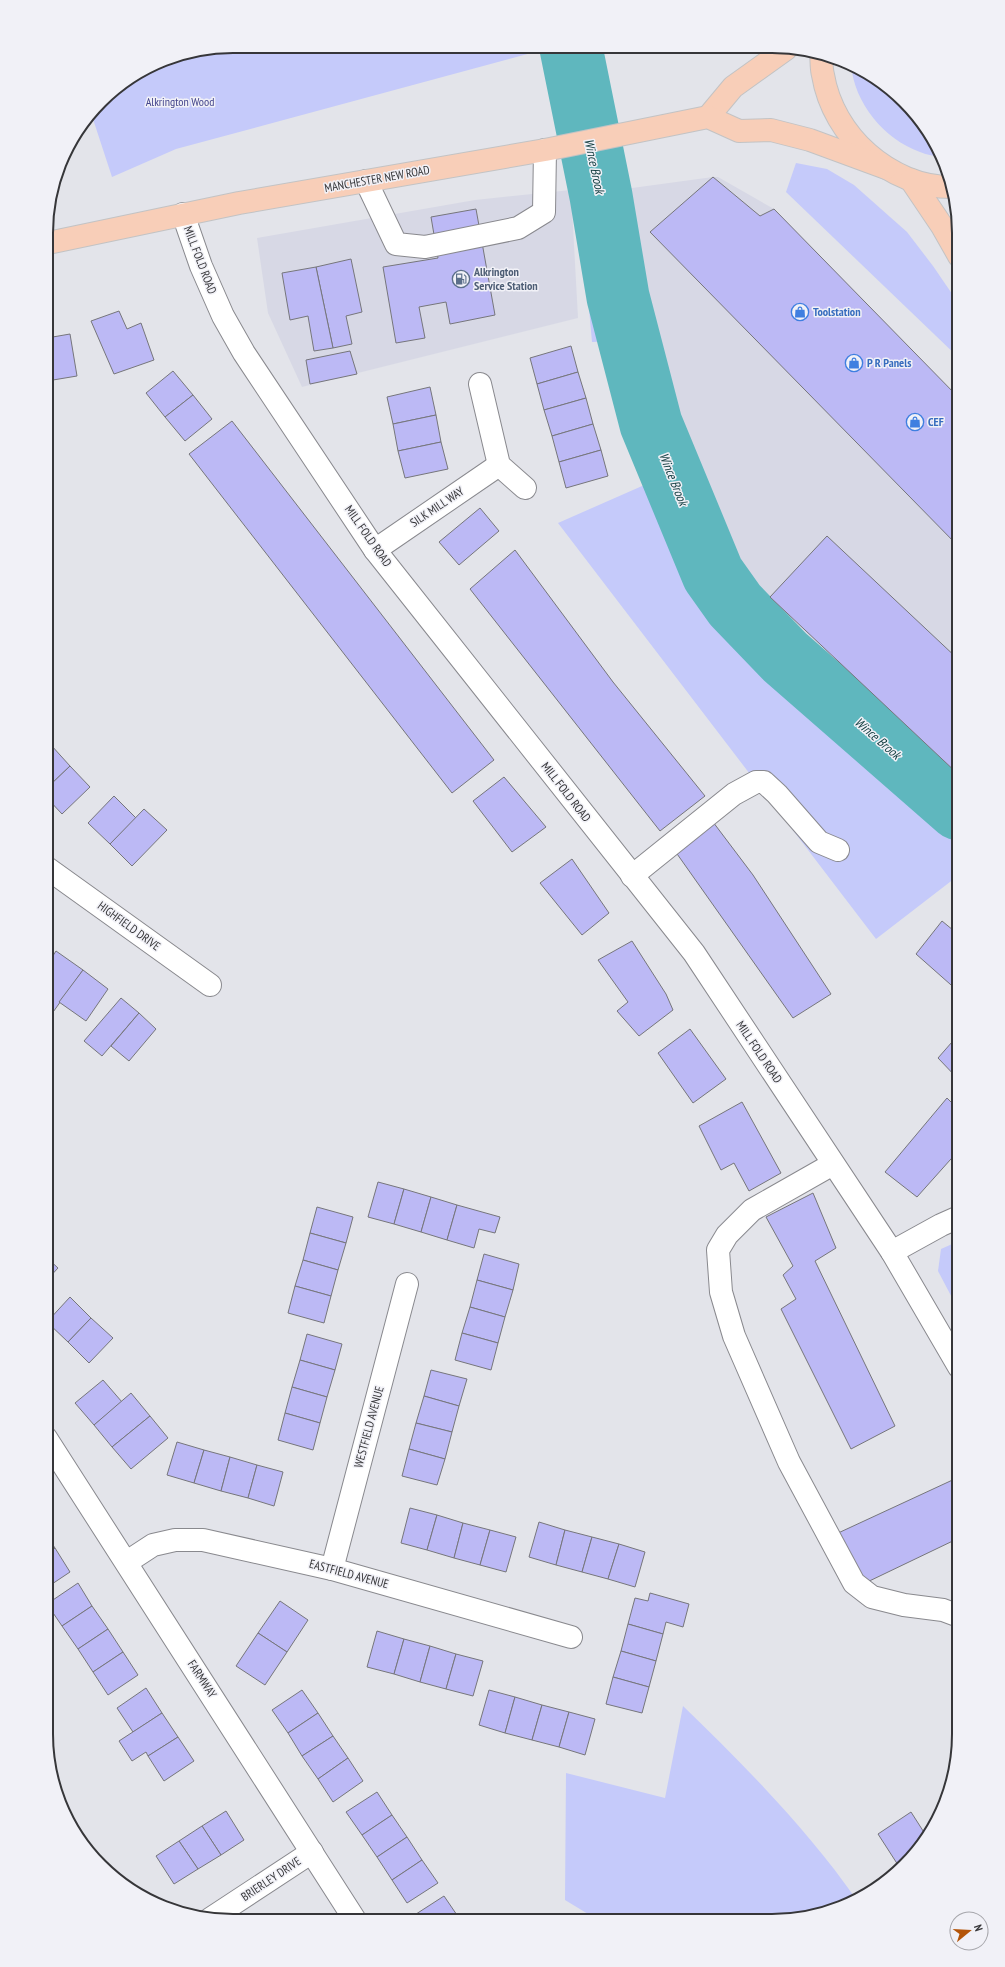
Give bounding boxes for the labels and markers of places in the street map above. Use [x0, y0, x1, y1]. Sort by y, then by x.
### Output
place label: Alkrington Service Station [473, 264, 538, 293]
fuel station icon: Alkrington Service Station [451, 269, 471, 289]
shop icon: Toolstation [790, 302, 810, 322]
place label: Toolstation [813, 304, 861, 319]
shop icon: P R Panels [844, 353, 864, 373]
place label: P R Panels [867, 355, 911, 370]
shop icon: CEF [905, 412, 925, 432]
place label: CEF [928, 414, 944, 429]

